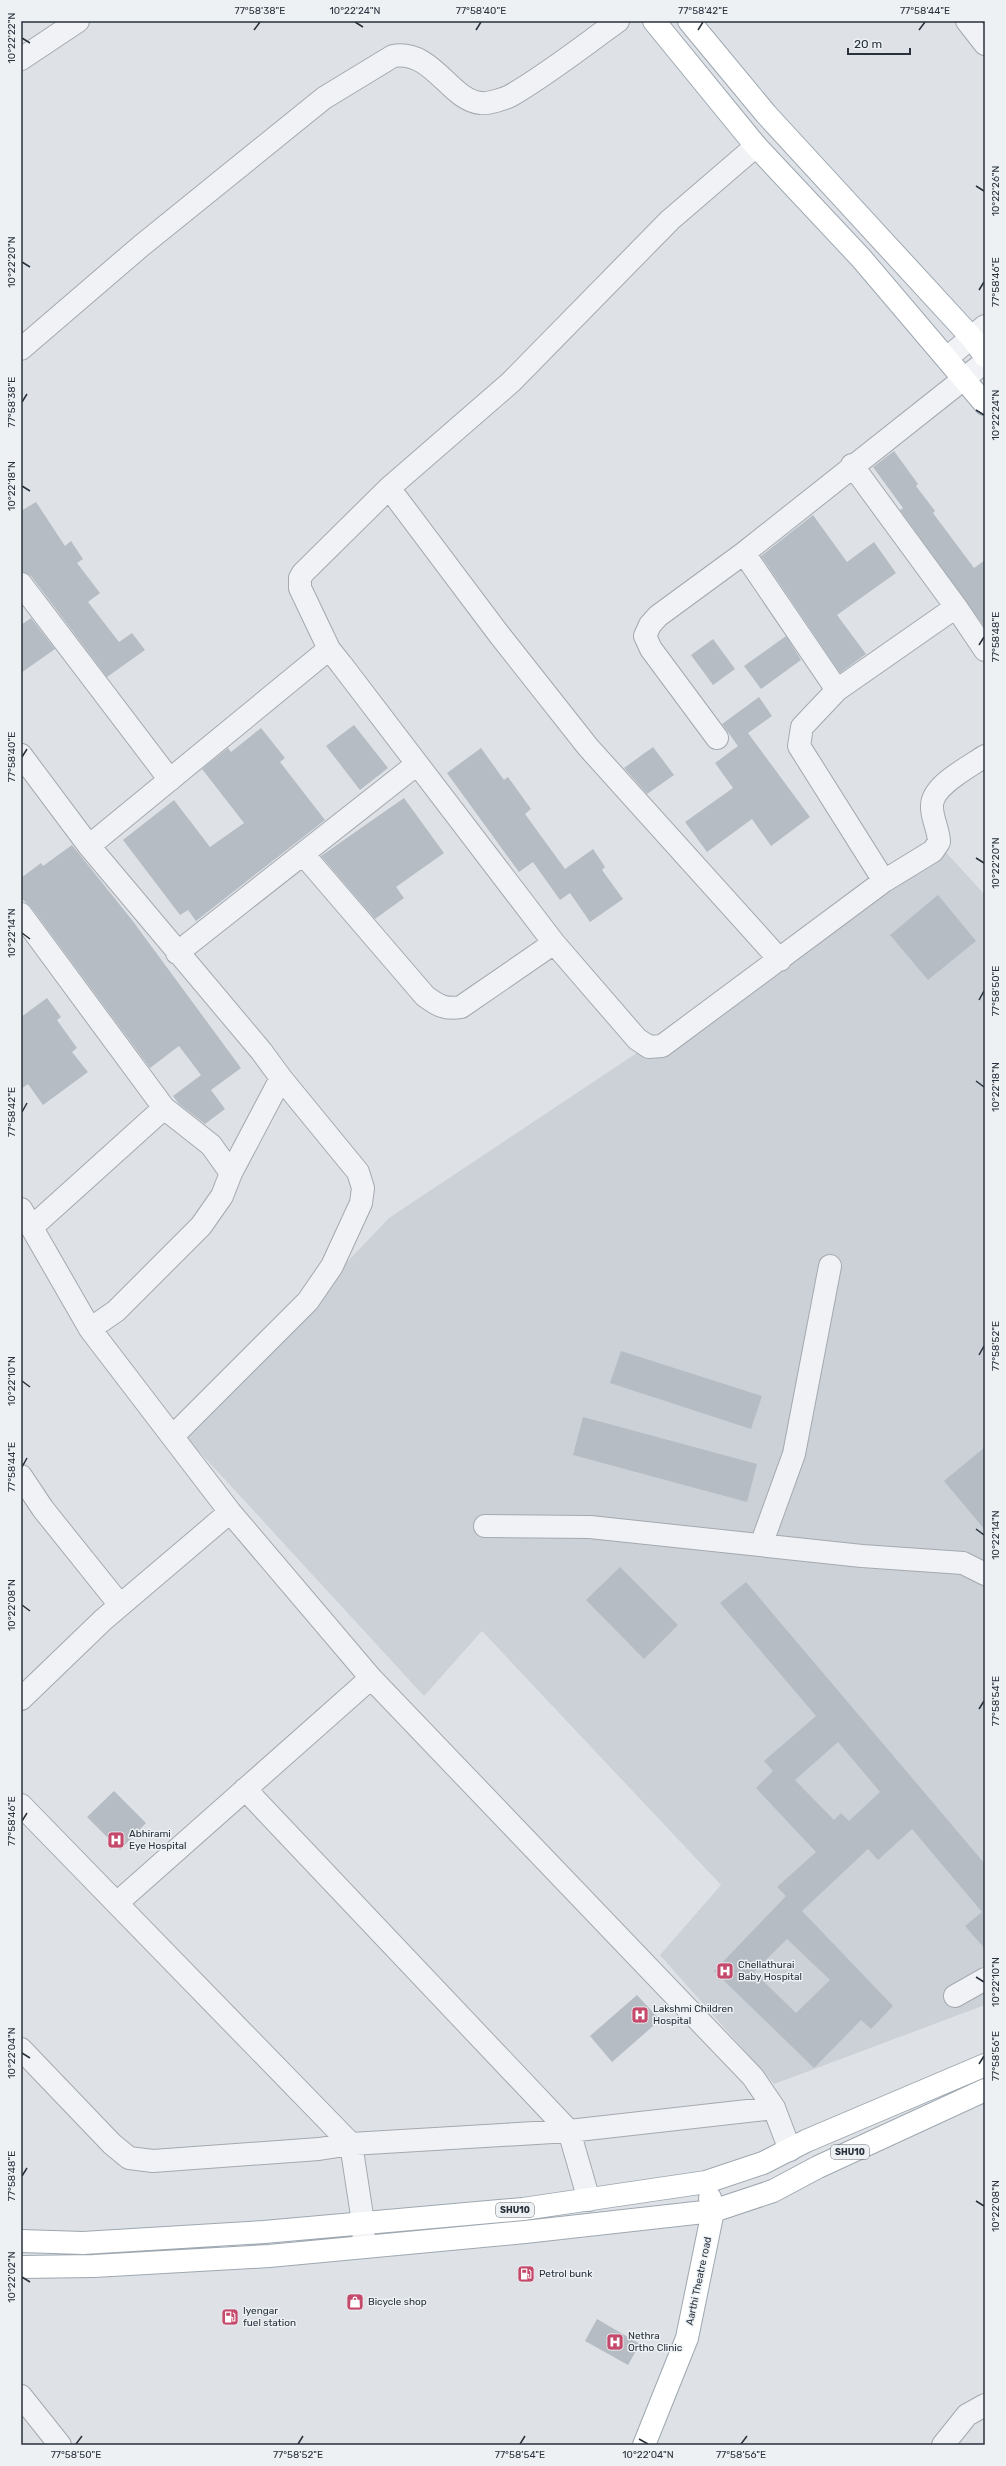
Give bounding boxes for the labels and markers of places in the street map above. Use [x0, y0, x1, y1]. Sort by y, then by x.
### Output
place label: Abhirami Eye Hospital [129, 1828, 187, 1852]
hospital icon: Abhirami Eye Hospital [106, 1830, 126, 1850]
place label: Chellathurai Baby Hospital [738, 1959, 802, 1983]
hospital icon: Chellathurai Baby Hospital [715, 1961, 735, 1981]
place label: Lakshmi Children Hospital [653, 2003, 733, 2027]
hospital icon: Lakshmi Children Hospital [630, 2005, 650, 2025]
fuel station icon: Petrol bunk [516, 2264, 536, 2284]
place label: Petrol bunk [539, 2268, 593, 2280]
shop icon: Bicycle shop [345, 2292, 365, 2312]
place label: Bicycle shop [368, 2296, 427, 2308]
place label: Iyengar fuel station [243, 2305, 296, 2329]
fuel station icon: Iyengar fuel station [220, 2307, 240, 2327]
place label: Nethra Ortho Clinic [628, 2330, 683, 2354]
hospital icon: Nethra Ortho Clinic [605, 2332, 625, 2352]

